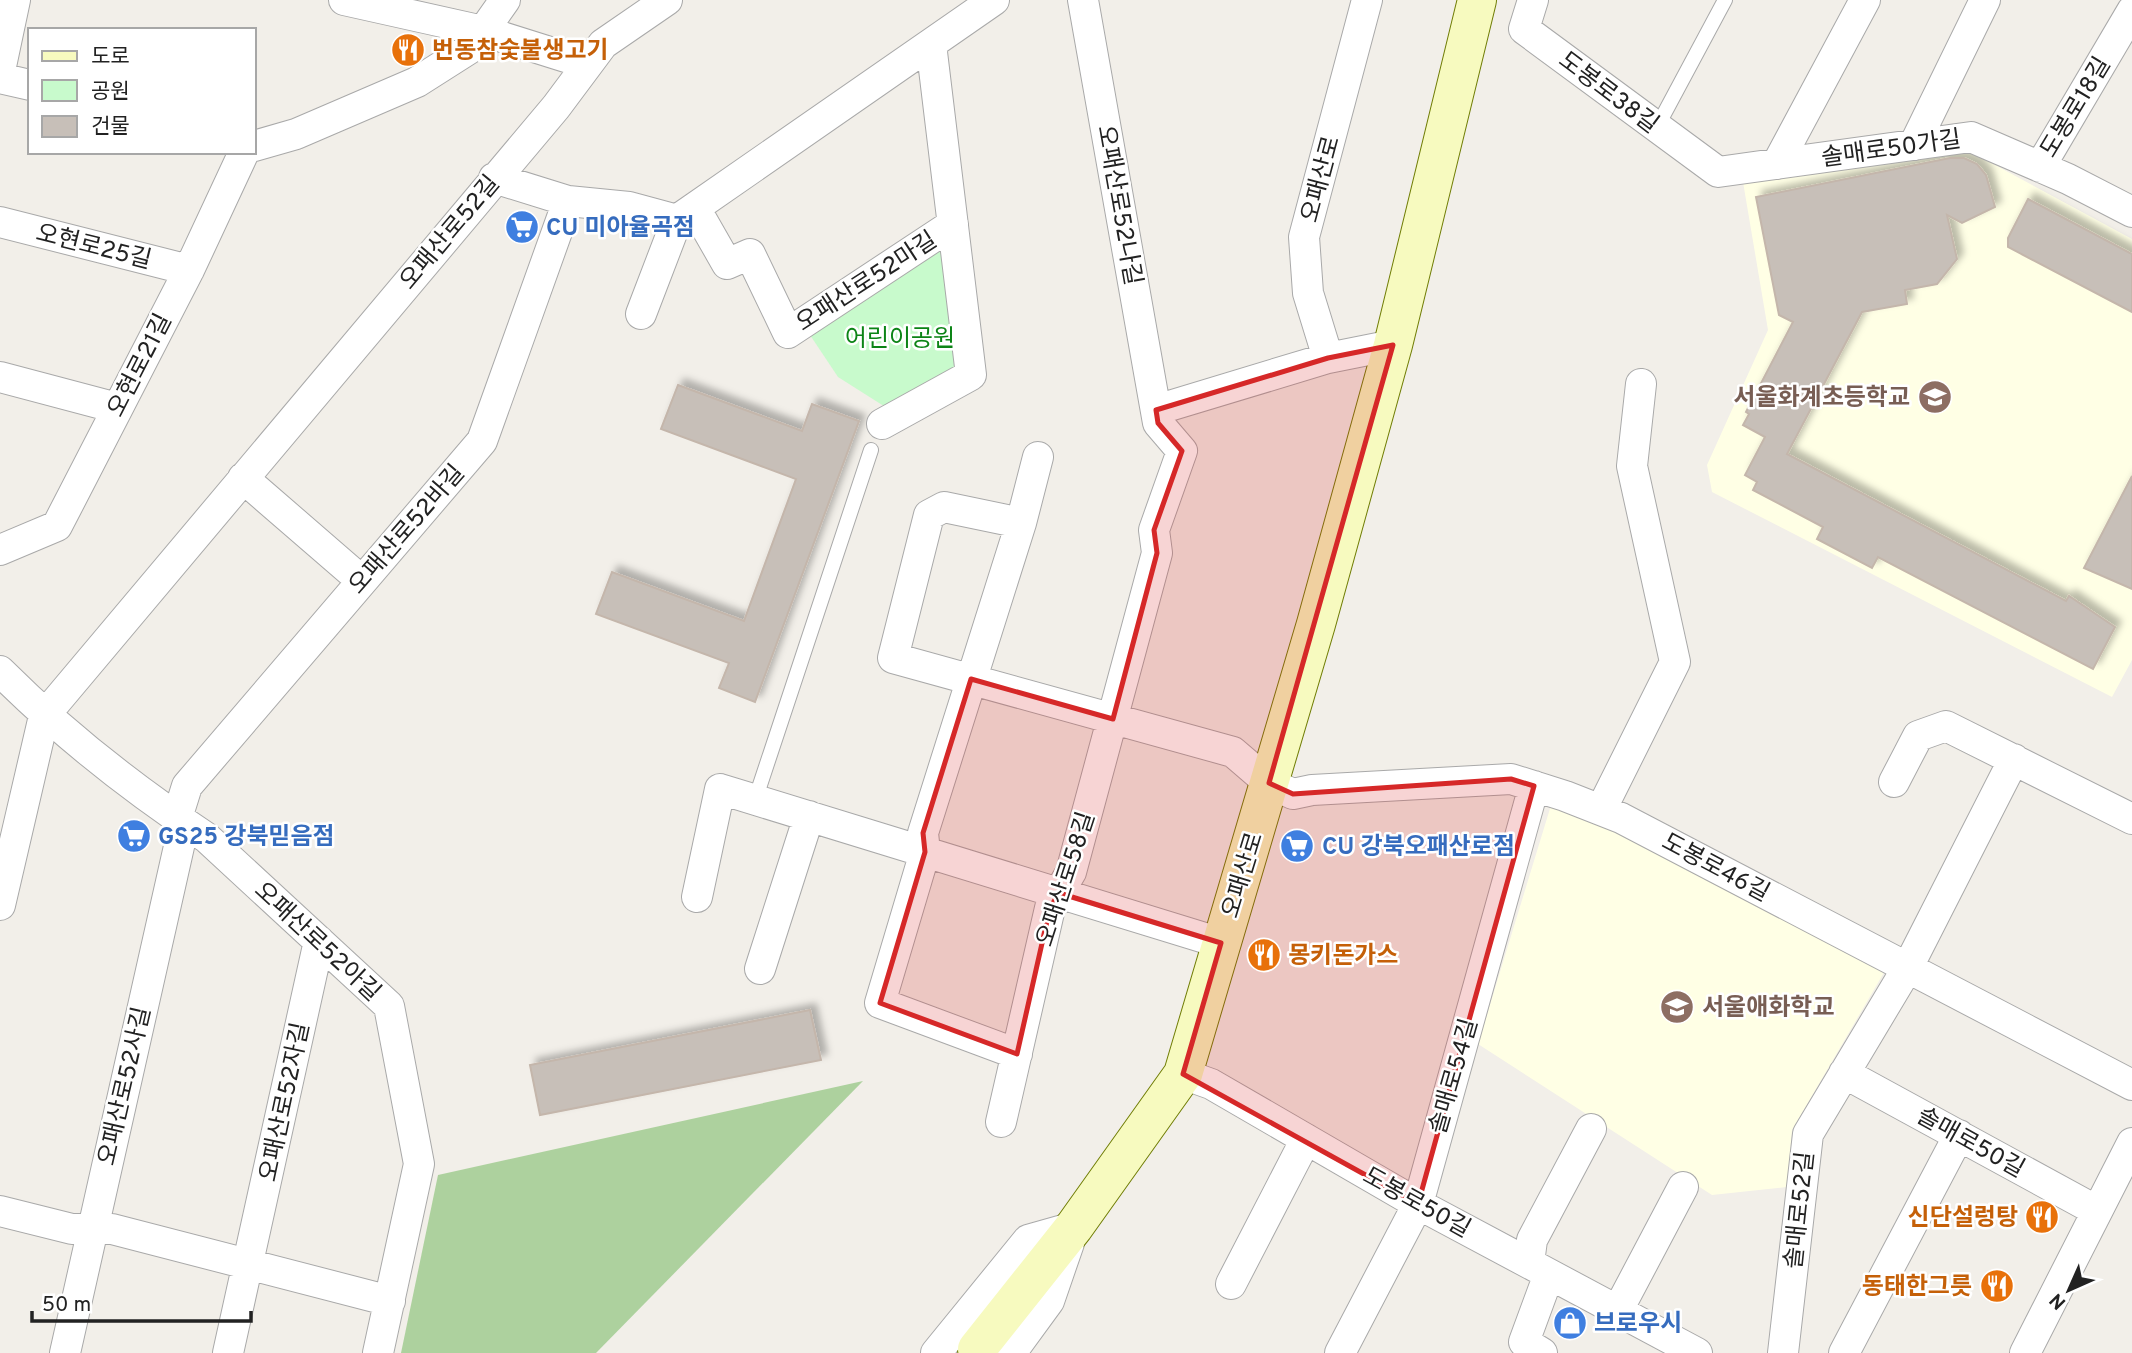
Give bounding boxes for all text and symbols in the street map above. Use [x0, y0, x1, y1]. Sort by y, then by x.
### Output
legend [28, 28, 256, 154]
restaurant icon: 번동참숯불생고기 [389, 31, 427, 69]
place label: 번동참숯불생고기 [432, 37, 609, 67]
text: 도로 [91, 44, 130, 71]
street label: 도봉로38길 [1552, 46, 1664, 141]
street label: 도봉로18길 [2035, 52, 2118, 164]
text: 공원 [91, 79, 130, 106]
text: 건물 [91, 114, 130, 141]
street label: 오패산로52나길 [1089, 123, 1147, 288]
street label: 솔매로50가길 [1820, 125, 1963, 175]
street label: 오패산로 [1296, 133, 1348, 226]
street label: 오패산로52길 [394, 170, 507, 297]
supermarket icon: CU 미아율곡점 [503, 208, 541, 246]
place label: CU 미아율곡점 [546, 214, 695, 244]
street label: 오현로25길 [33, 219, 154, 277]
street label: 오패산로52마길 [791, 226, 943, 339]
street label: 오현로21길 [102, 309, 180, 423]
park label: 어린이공원 [845, 325, 955, 355]
school or university icon: 서울화계초등학교 [1916, 378, 1954, 416]
place label: 서울화계초등학교 [1733, 384, 1910, 414]
street label: 오패산로52바길 [343, 459, 472, 601]
street label: 오패산로58길 [1031, 808, 1103, 951]
supermarket icon: GS25 강북믿음점 [115, 817, 153, 855]
place label: GS25 강북믿음점 [158, 823, 335, 853]
supermarket icon: CU 강북오패산로점 [1278, 827, 1316, 865]
street label: 도봉로46길 [1656, 828, 1774, 910]
street label: 오패산로 [1217, 829, 1271, 922]
place label: CU 강북오패산로점 [1322, 833, 1515, 863]
street label: 오패산로52아길 [247, 876, 386, 1009]
restaurant icon: 몽키돈가스 [1245, 936, 1283, 974]
place label: 몽키돈가스 [1288, 942, 1398, 972]
school or university icon: 서울애화학교 [1658, 988, 1696, 1026]
place label: 서울애화학교 [1702, 994, 1834, 1024]
street label: 오패산로52사길 [93, 1004, 159, 1169]
street label: 솔매로54길 [1424, 1015, 1486, 1138]
street label: 오패산로52자길 [254, 1020, 317, 1185]
street label: 솔매로50길 [1911, 1102, 2029, 1186]
street label: 솔매로52길 [1780, 1150, 1822, 1270]
street label: 도봉로50길 [1357, 1162, 1475, 1246]
restaurant icon: 신단설렁탕 [2023, 1198, 2061, 1236]
place label: 신단설렁탕 [1908, 1204, 2018, 1234]
north arrow [2034, 1255, 2104, 1325]
restaurant icon: 동태한그릇 [1978, 1267, 2016, 1305]
place label: 동태한그릇 [1862, 1273, 1972, 1303]
scale bar [32, 1280, 250, 1324]
text: N [2045, 1287, 2072, 1314]
text: 50 m [42, 1292, 91, 1319]
shop icon: 브로우시 [1551, 1304, 1589, 1342]
place label: 브로우시 [1594, 1310, 1682, 1340]

